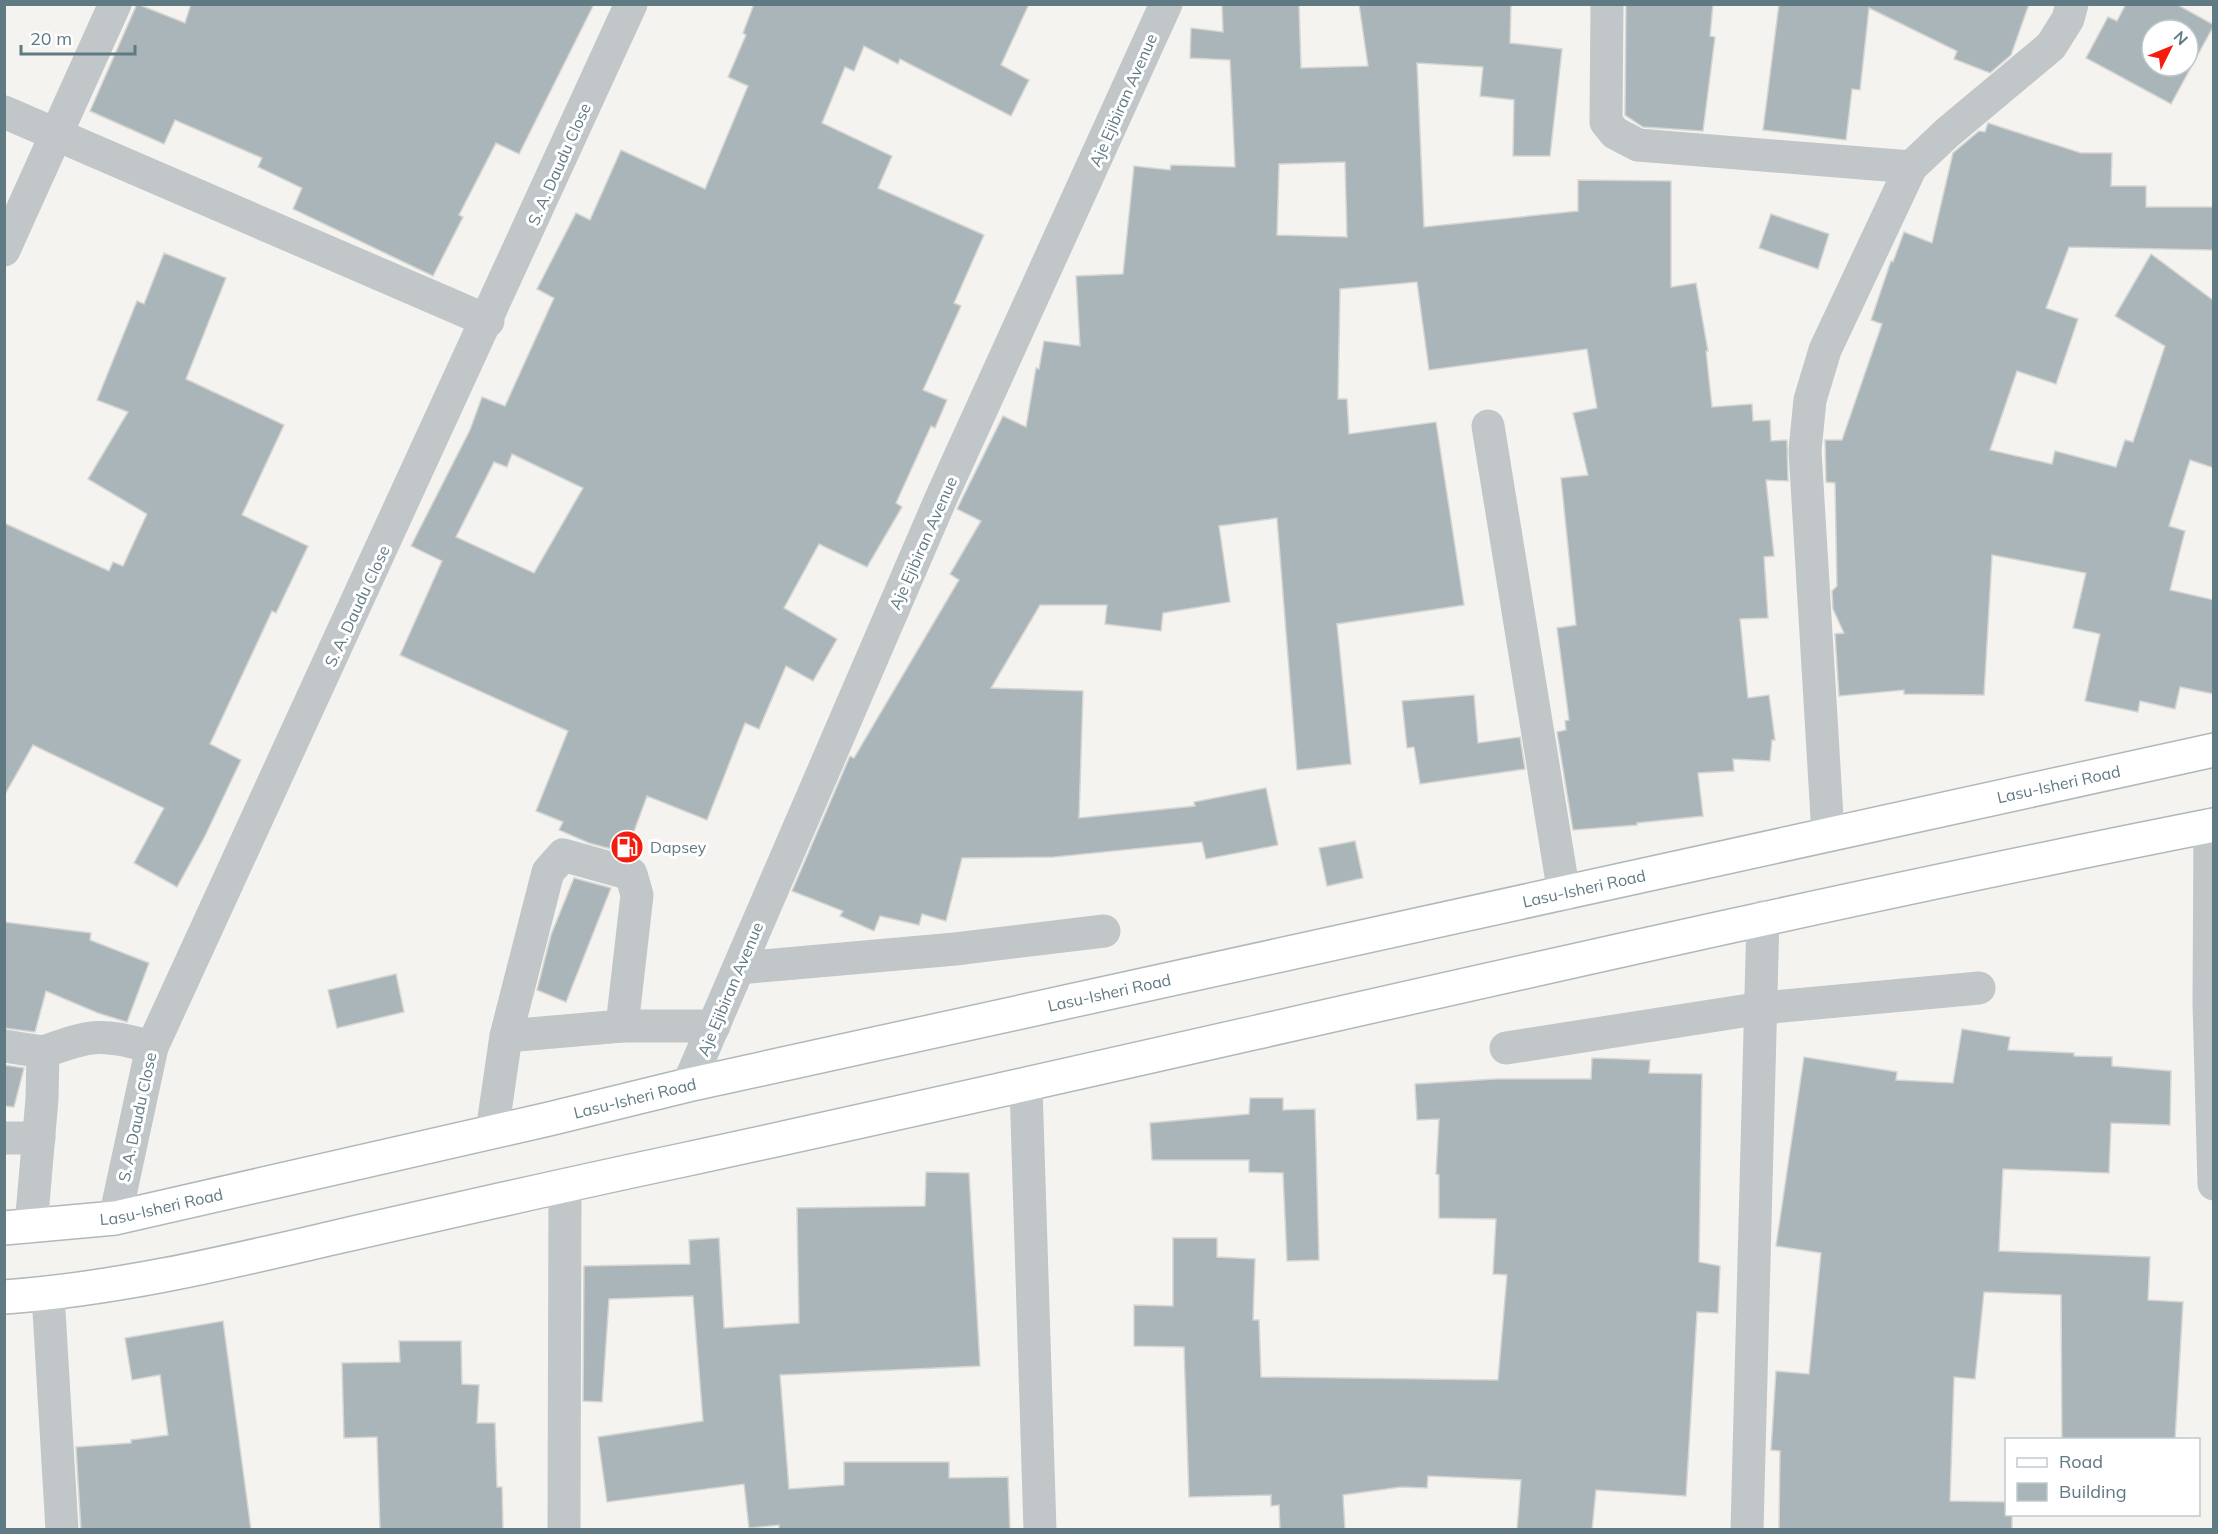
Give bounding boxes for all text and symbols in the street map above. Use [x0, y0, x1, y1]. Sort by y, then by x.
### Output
scale bar [21, 18, 135, 56]
north arrow [2140, 18, 2200, 78]
text: 20 m [30, 27, 72, 50]
text: N [2170, 27, 2192, 49]
street label: Aje Ejibiran Avenue [1085, 30, 1161, 170]
street label: S. A. Daudu Close [523, 100, 595, 228]
street label: Aje Ejibiran Avenue [885, 473, 961, 613]
street label: S. A. Daudu Close [320, 542, 394, 670]
street label: Lasu-Isheri Road [1995, 761, 2122, 807]
fuel station icon: Dapsey [609, 829, 645, 865]
place label: Dapsey [650, 837, 707, 857]
street label: Lasu-Isheri Road [1520, 865, 1647, 912]
street label: Aje Ejibiran Avenue [693, 919, 767, 1059]
street label: Lasu-Isheri Road [1046, 969, 1173, 1016]
street label: S. A. Daudu Close [114, 1050, 160, 1184]
street label: Lasu-Isheri Road [571, 1073, 698, 1123]
street label: Lasu-Isheri Road [99, 1184, 225, 1229]
legend [2005, 1438, 2200, 1516]
text: Road [2059, 1450, 2103, 1473]
text: Building [2059, 1480, 2127, 1503]

